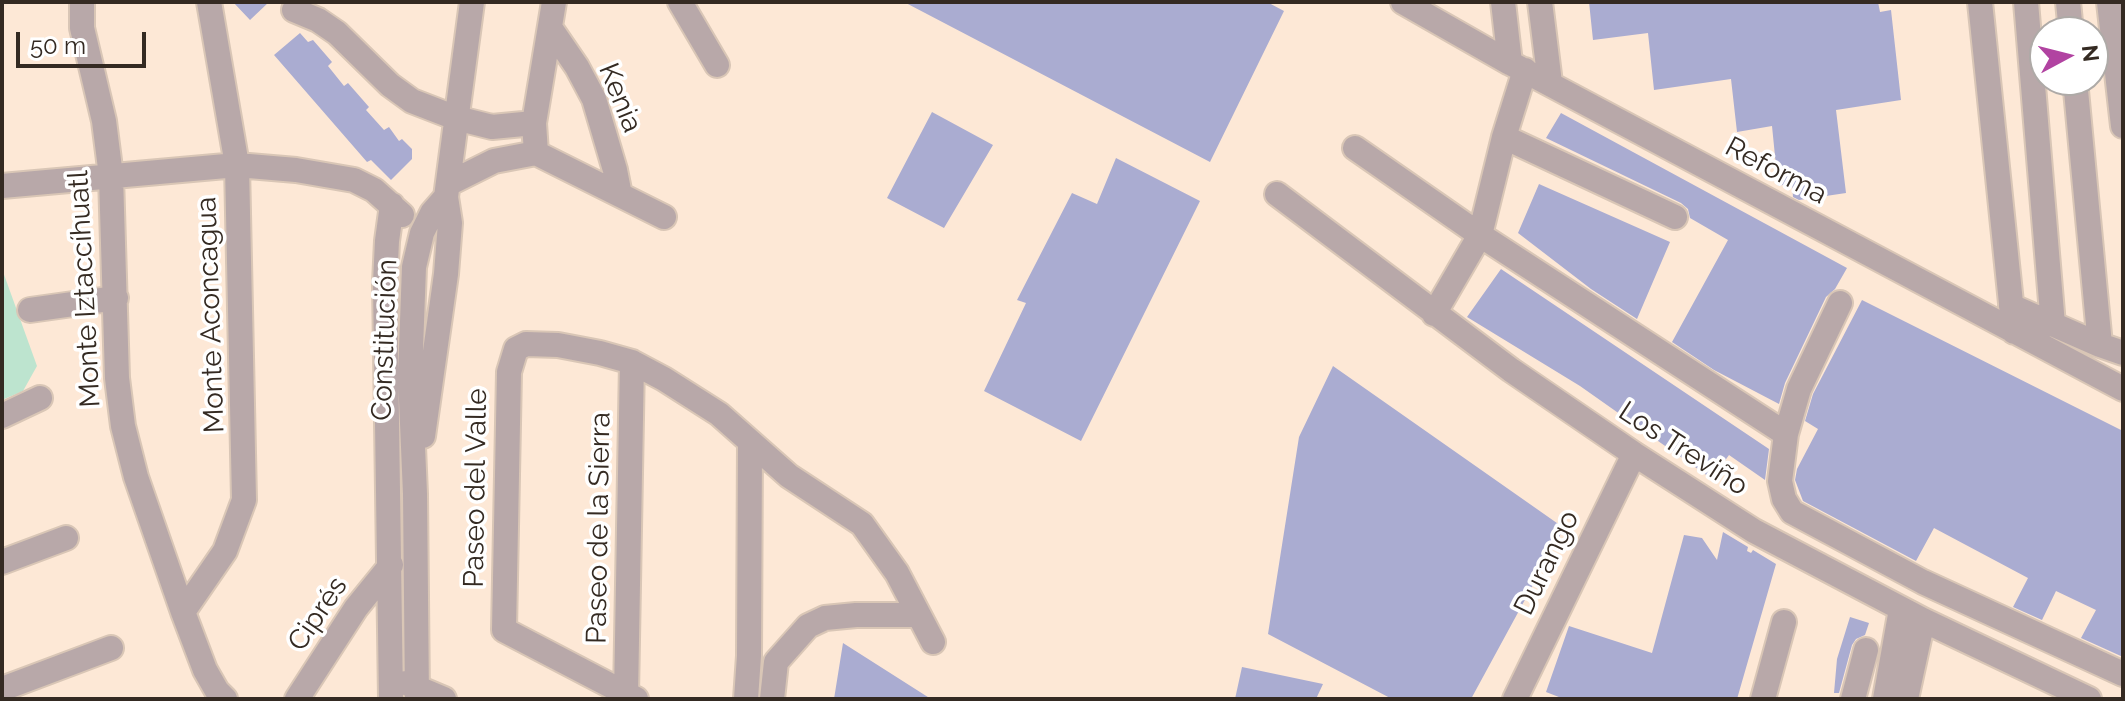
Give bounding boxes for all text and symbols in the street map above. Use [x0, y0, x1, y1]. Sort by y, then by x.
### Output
scale bar [20, 16, 150, 66]
north arrow [2029, 16, 2109, 96]
text: 50 m [30, 31, 86, 60]
text: N [2077, 43, 2105, 63]
street label: Kenia [591, 59, 649, 137]
street label: Reforma [1719, 130, 1833, 212]
street label: Monte Iztaccíhuatl [62, 170, 108, 408]
street label: Monte Aconcagua [190, 196, 232, 434]
street label: Constitución [365, 259, 405, 421]
street label: Paseo del Valle [457, 388, 495, 588]
street label: Los Treviño [1612, 395, 1754, 503]
street label: Paseo de la Sierra [580, 412, 618, 644]
street label: Durango [1507, 505, 1587, 621]
street label: Ciprés [281, 571, 355, 657]

